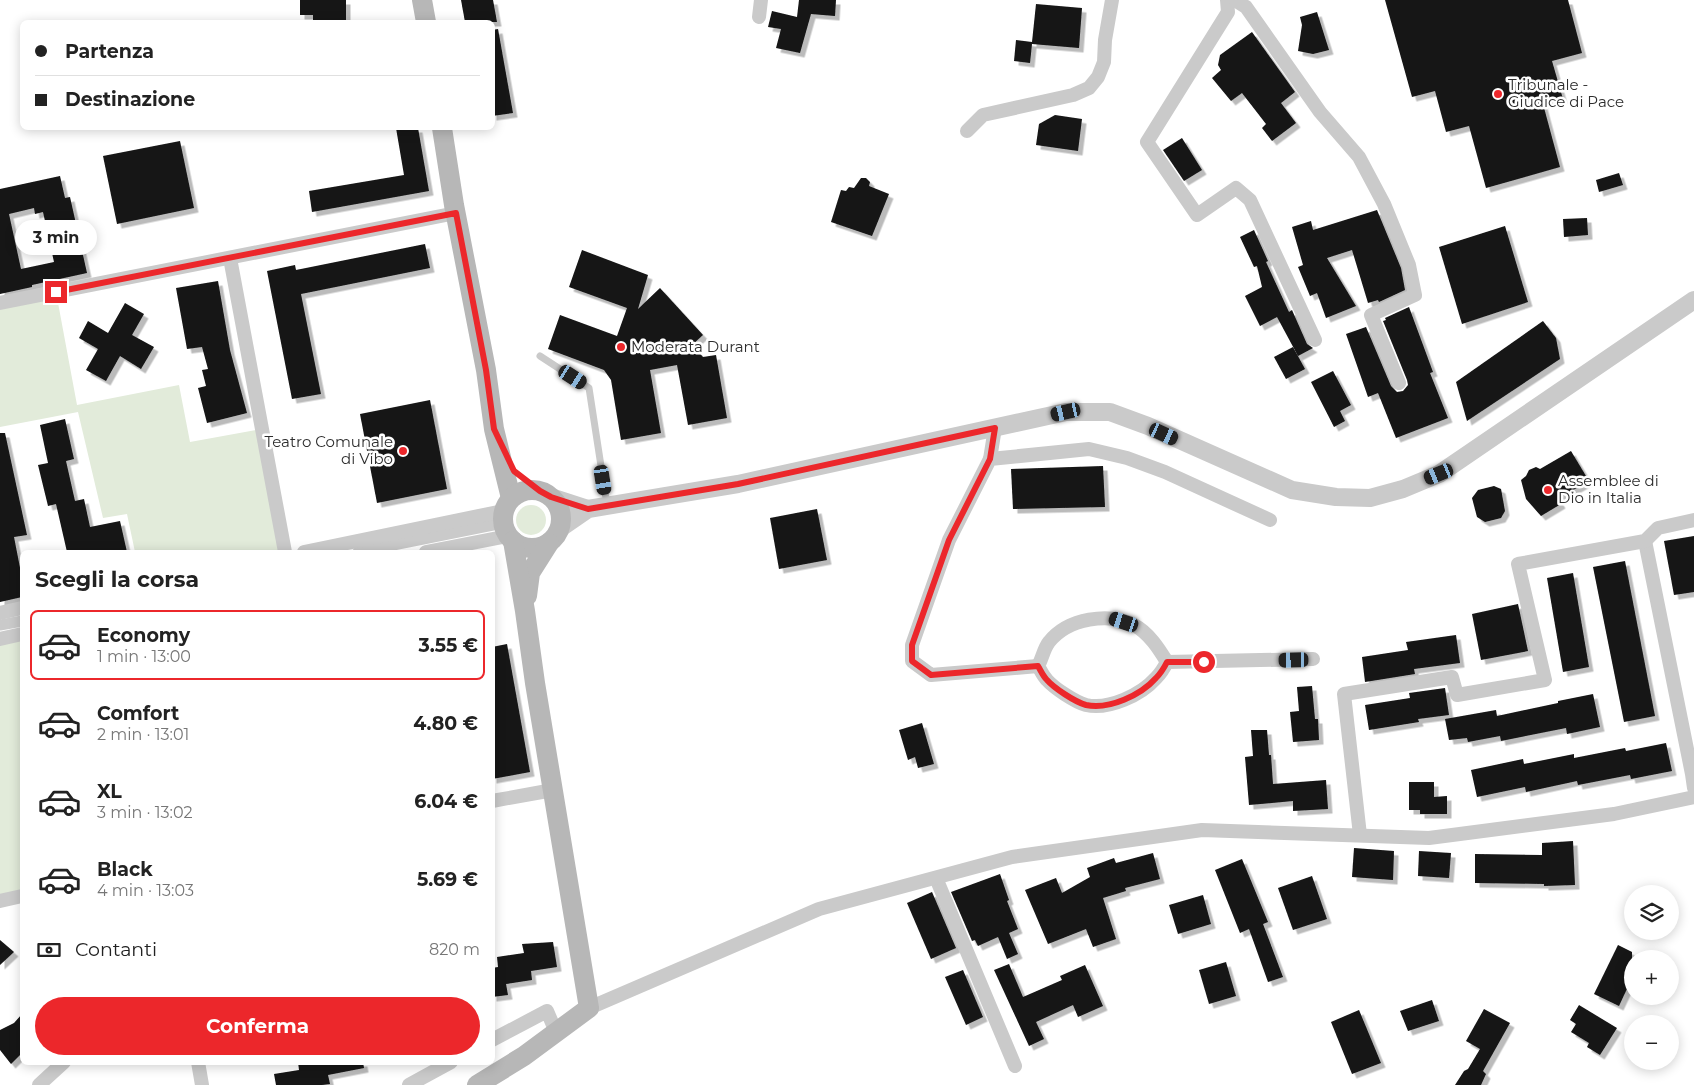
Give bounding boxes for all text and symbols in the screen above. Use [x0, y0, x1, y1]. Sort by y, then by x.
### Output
text: Partenza [65, 40, 154, 63]
place label: Tribunale - Giudice di Pace [1508, 75, 1624, 111]
text: Destinazione [65, 88, 195, 111]
marker: Tribunale - Giudice di Pace [1492, 88, 1504, 100]
callout: 3 min [15, 220, 97, 254]
text: 3 min [33, 228, 79, 247]
route end [45, 281, 67, 303]
place label: Moderata Durant [631, 337, 760, 356]
marker: Moderata Durant [615, 341, 627, 353]
car [556, 363, 589, 391]
car [1049, 401, 1082, 423]
car [1147, 421, 1180, 447]
place label: Teatro Comunale di Vibo [265, 432, 393, 468]
marker: Teatro Comunale di Vibo [397, 445, 409, 457]
car [1422, 461, 1455, 487]
car [593, 464, 612, 496]
place label: Assemblee di Dio in Italia [1558, 471, 1659, 507]
marker: Assemblee di Dio in Italia [1542, 484, 1554, 496]
text: Scegli la corsa [35, 566, 199, 593]
car [1107, 610, 1140, 634]
icon: car [37, 623, 82, 668]
text: Economy [97, 624, 190, 647]
text: 3.55 € [418, 634, 478, 657]
text: 1 min · 13:00 [97, 647, 191, 666]
route start [1193, 651, 1215, 673]
car [1278, 652, 1309, 668]
icon: car [37, 701, 82, 746]
text: Comfort [97, 702, 179, 725]
text: 4.80 € [413, 712, 478, 735]
text: 2 min · 13:01 [97, 725, 189, 744]
icon: car [37, 779, 82, 824]
text: XL [97, 780, 122, 803]
text: 6.04 € [414, 790, 478, 813]
text: 3 min · 13:02 [97, 803, 193, 822]
icon: car [37, 857, 82, 902]
text: Black [97, 858, 153, 881]
text: 5.69 € [417, 868, 478, 891]
text: 4 min · 13:03 [97, 881, 194, 900]
map controls [1624, 885, 1679, 1070]
button: layers [1624, 885, 1679, 940]
icon: cash [35, 936, 63, 964]
text: Contanti [75, 938, 157, 961]
text: 820 m [429, 940, 480, 959]
button: + [1624, 950, 1679, 1005]
button: Conferma [35, 997, 480, 1055]
button: − [1624, 1015, 1679, 1070]

